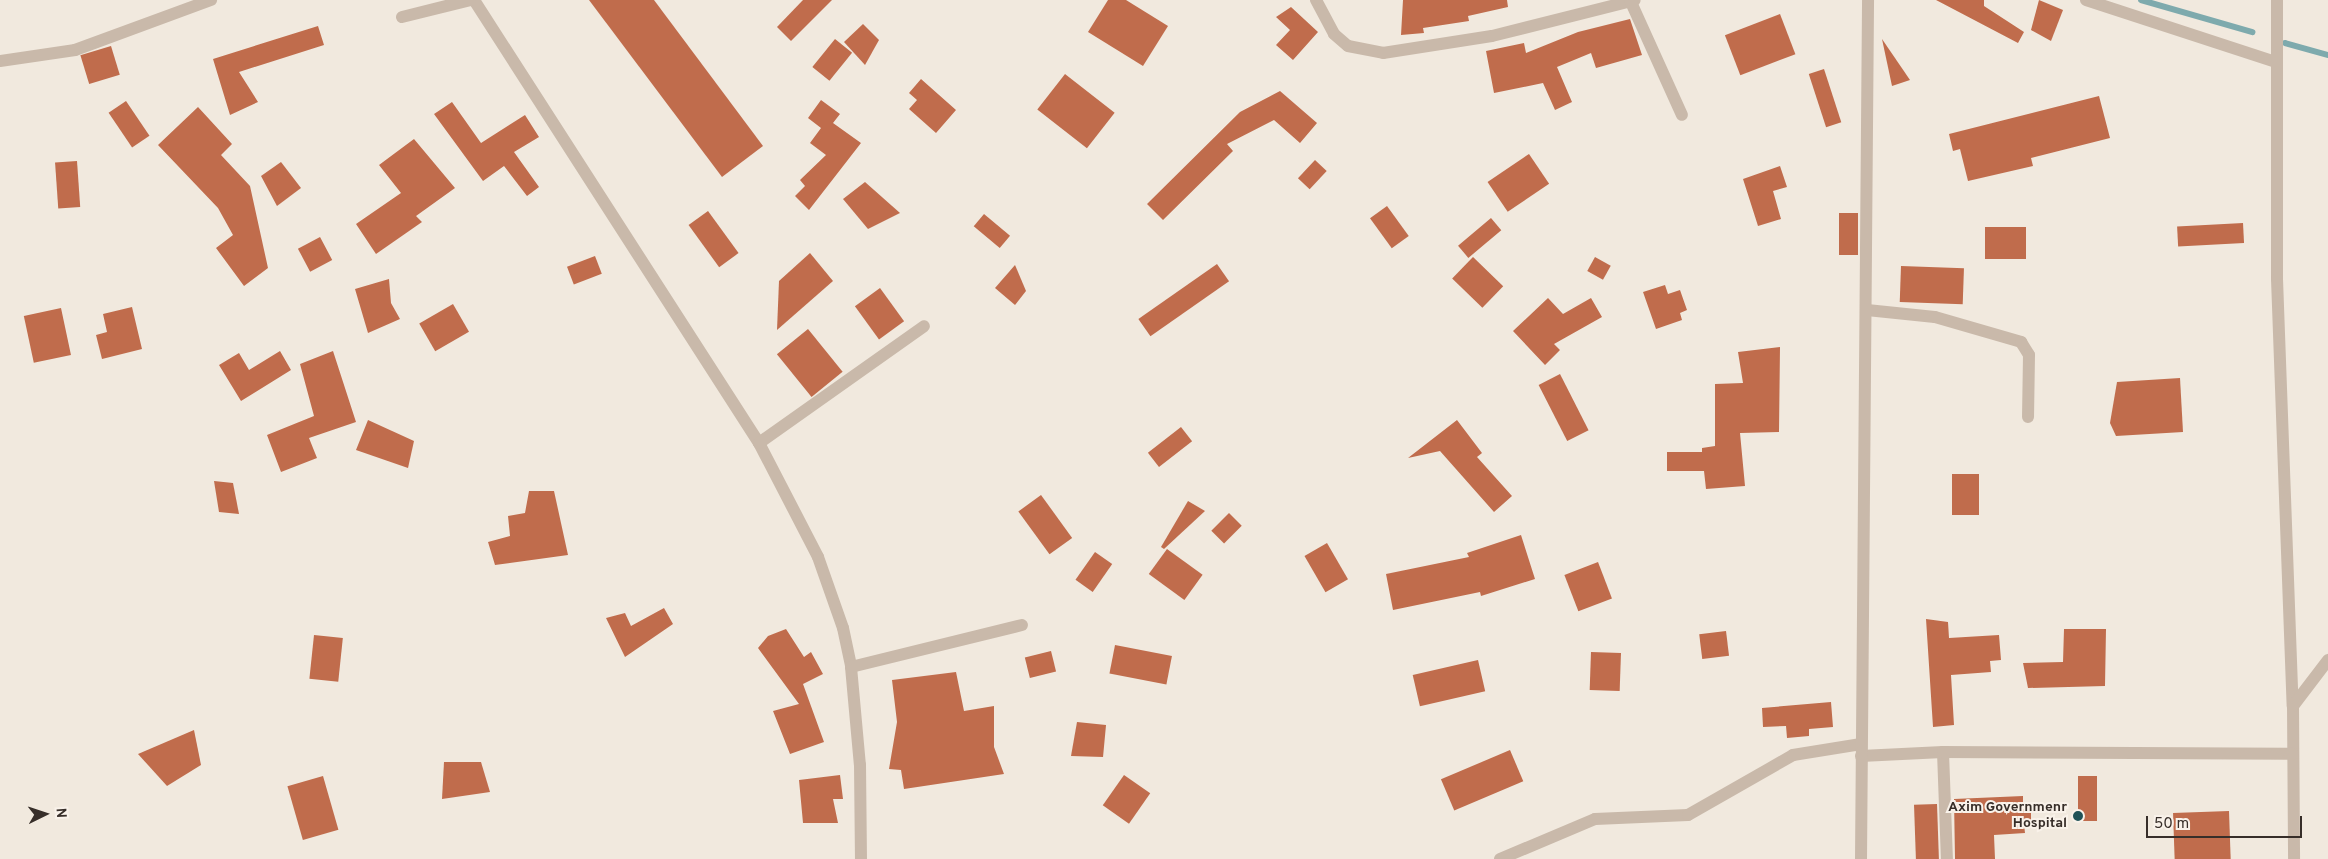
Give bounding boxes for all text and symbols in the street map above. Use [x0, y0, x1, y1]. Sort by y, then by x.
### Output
north arrow [20, 789, 70, 839]
place label: Axim Governmenr Hospital [1948, 800, 2067, 832]
scale bar [2148, 806, 2304, 838]
text: N [52, 807, 69, 819]
marker: Axim Governmenr Hospital [2071, 809, 2085, 823]
text: 50 m [2154, 815, 2189, 834]

